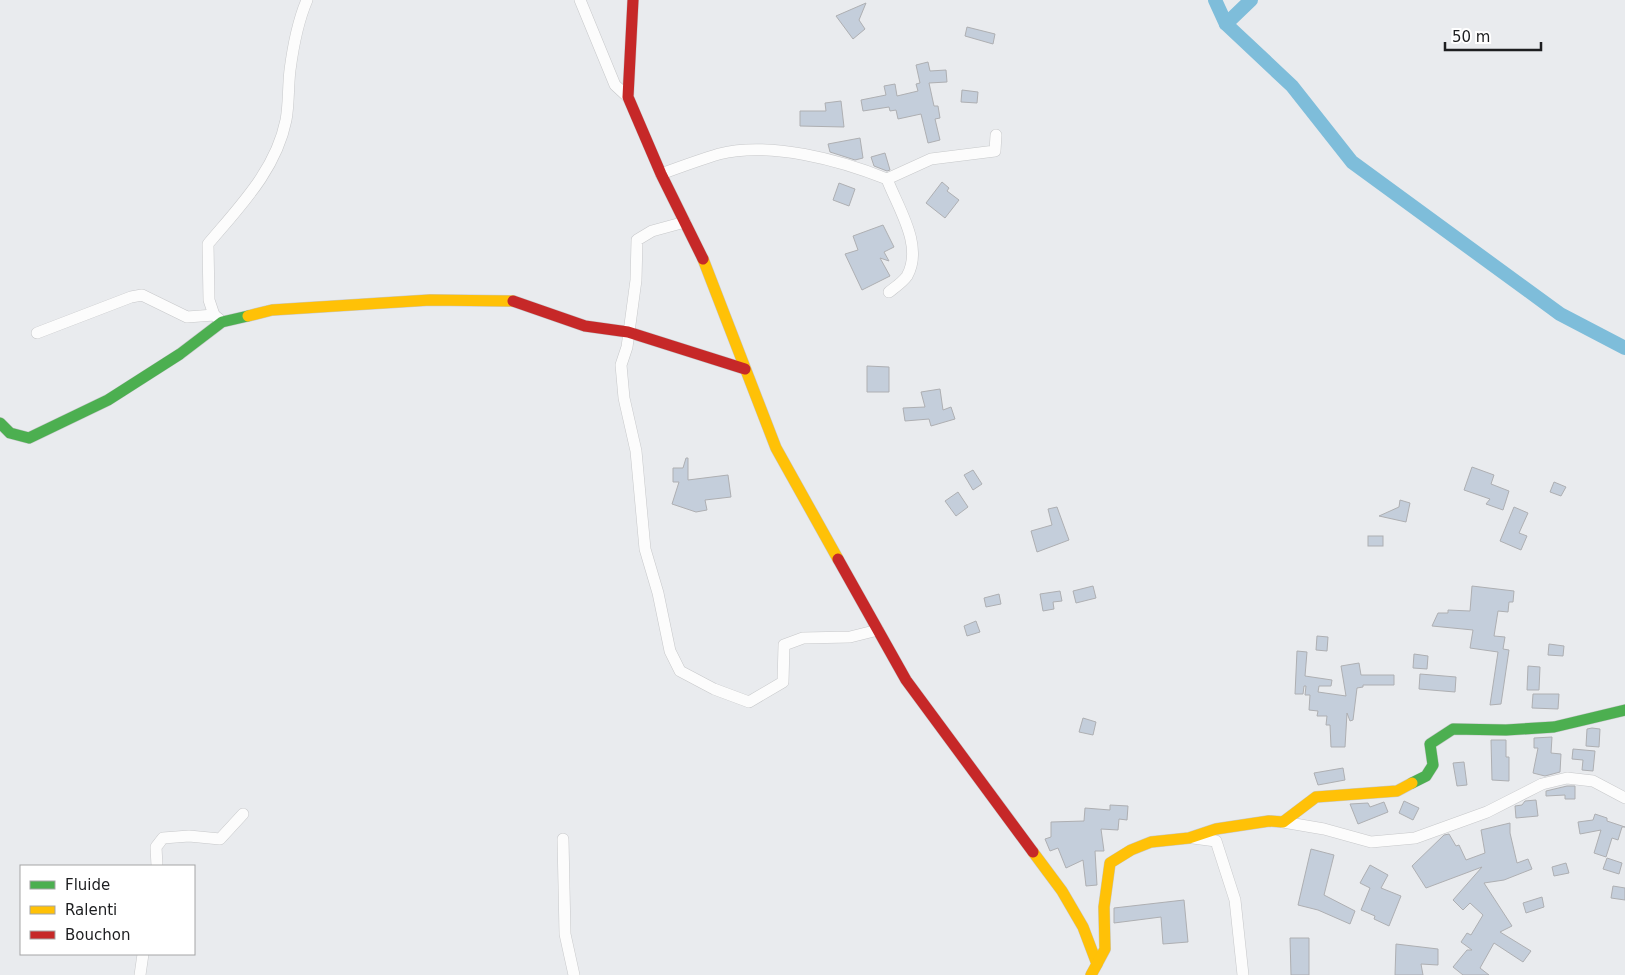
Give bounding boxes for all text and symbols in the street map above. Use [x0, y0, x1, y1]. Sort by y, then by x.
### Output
scale bar [1445, 20, 1541, 52]
text: 50 m [1452, 28, 1490, 46]
legend [20, 865, 195, 955]
text: Fluide [65, 876, 110, 894]
text: Ralenti [65, 901, 117, 919]
text: Bouchon [65, 926, 130, 944]

